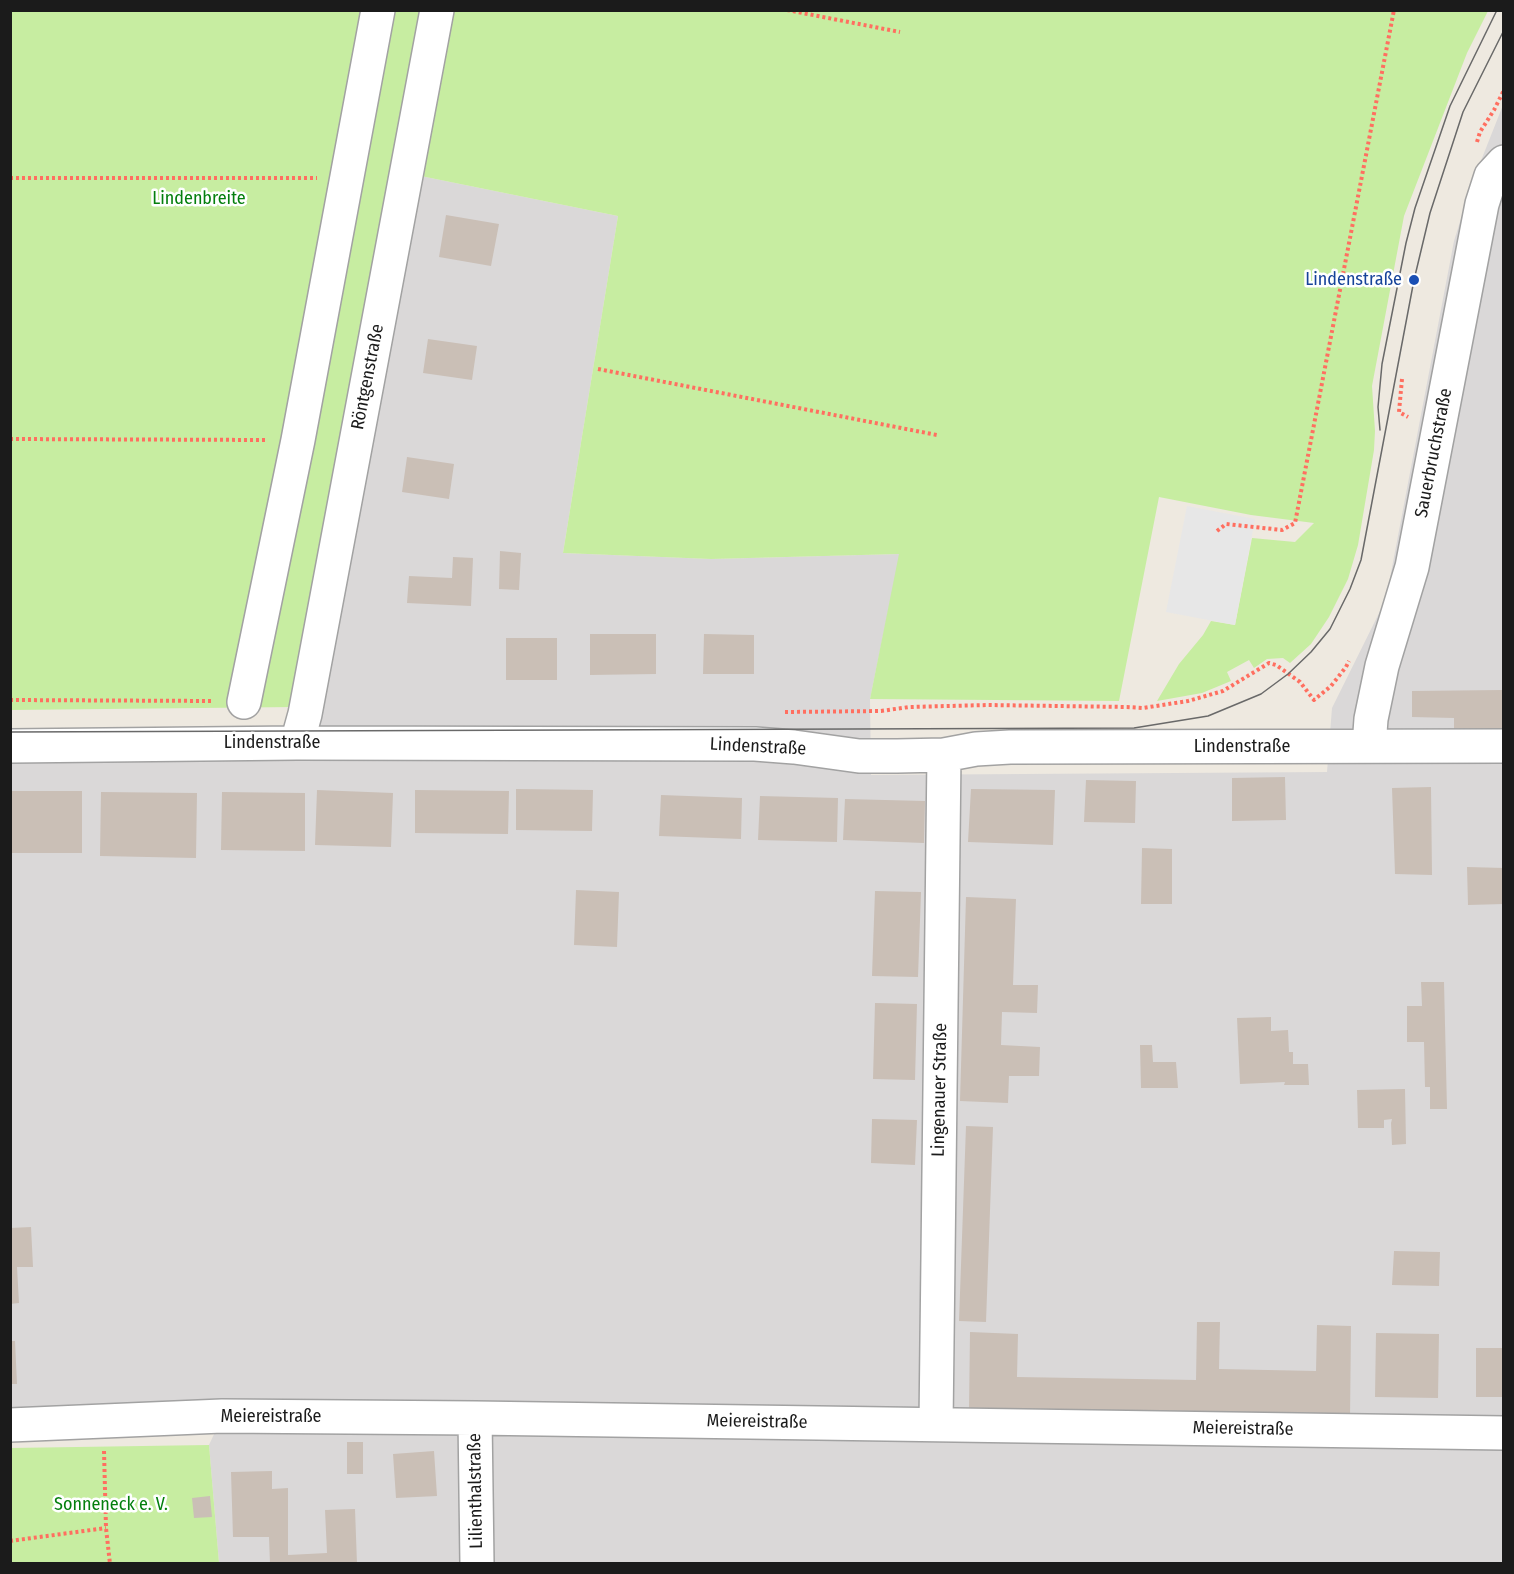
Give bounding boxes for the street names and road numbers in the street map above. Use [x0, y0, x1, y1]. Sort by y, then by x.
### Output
street label: Röntgenstraße [347, 322, 389, 432]
street label: Sauerbruchstraße [1411, 386, 1457, 520]
street label: Lindenstraße [224, 732, 320, 754]
street label: Lindenstraße [709, 734, 807, 760]
street label: Lindenstraße [1194, 736, 1290, 758]
street label: Lingenauer Straße [928, 1023, 952, 1157]
street label: Meiereistraße [221, 1406, 321, 1428]
street label: Meiereistraße [706, 1410, 808, 1434]
street label: Meiereistraße [1192, 1417, 1294, 1441]
street label: Lilienthalstraße [464, 1433, 488, 1549]

